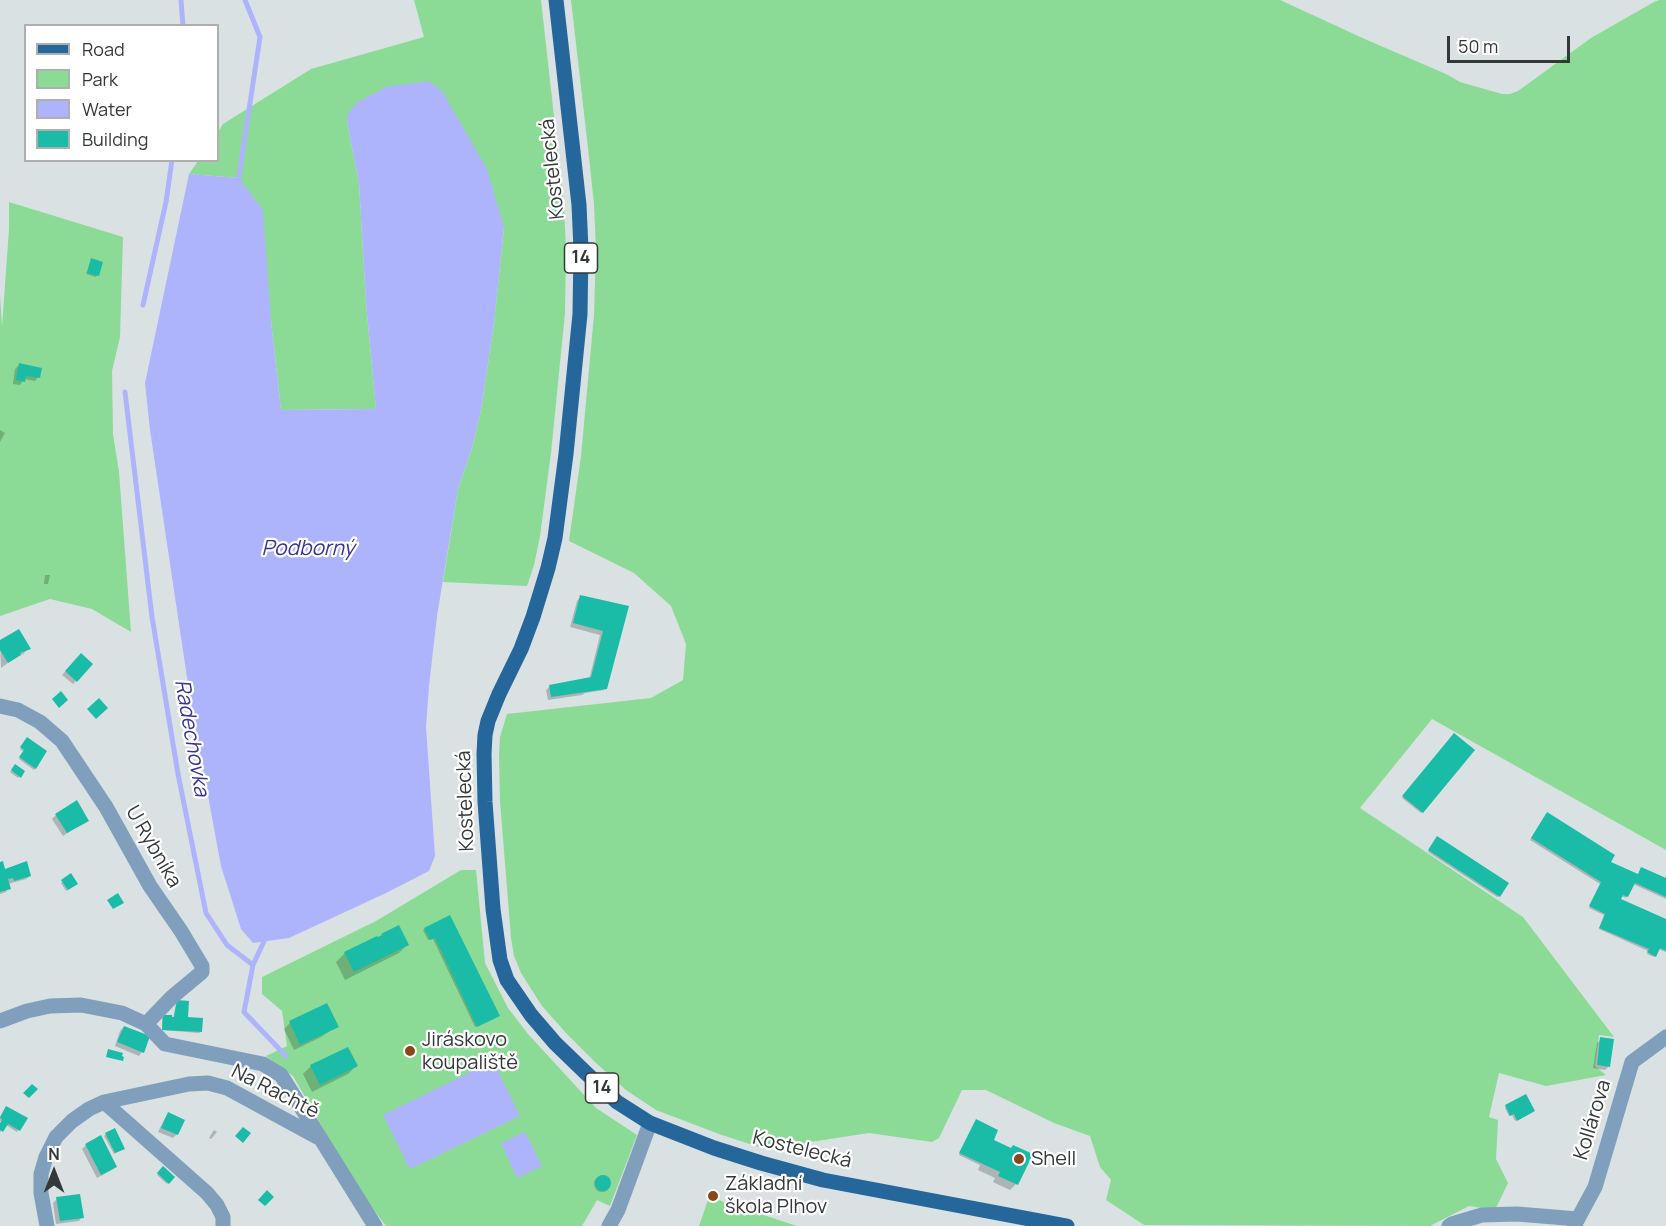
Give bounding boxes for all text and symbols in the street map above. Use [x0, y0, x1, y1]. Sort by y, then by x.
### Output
legend [24, 24, 219, 162]
scale bar [1450, 24, 1573, 62]
text: 50 m [1458, 34, 1498, 58]
text: Road [82, 37, 125, 61]
text: Park [82, 67, 118, 91]
text: Water [82, 97, 132, 121]
street label: Kostelecká [536, 117, 570, 221]
text: Building [82, 127, 148, 151]
road number: 14 [564, 243, 598, 273]
water label: Podborný [261, 536, 355, 562]
water label: Radechovka [168, 677, 214, 799]
street label: Kostelecká [452, 750, 480, 852]
street label: U Rybníka [120, 802, 186, 892]
place label: Jiráskovo koupaliště [422, 1028, 518, 1075]
marker: Jiráskovo koupaliště [403, 1044, 417, 1058]
street label: Na Rachtě [227, 1060, 323, 1124]
road number: 14 [586, 1073, 618, 1103]
street label: Kollárova [1569, 1077, 1617, 1163]
street label: Kostelecká [750, 1126, 854, 1174]
north arrow [24, 1142, 84, 1202]
text: N [48, 1143, 60, 1165]
place label: Shell [1031, 1147, 1076, 1171]
marker: Shell [1012, 1152, 1026, 1166]
place label: Základní škola Plhov [725, 1172, 827, 1219]
marker: Základní škola Plhov [706, 1189, 720, 1203]

